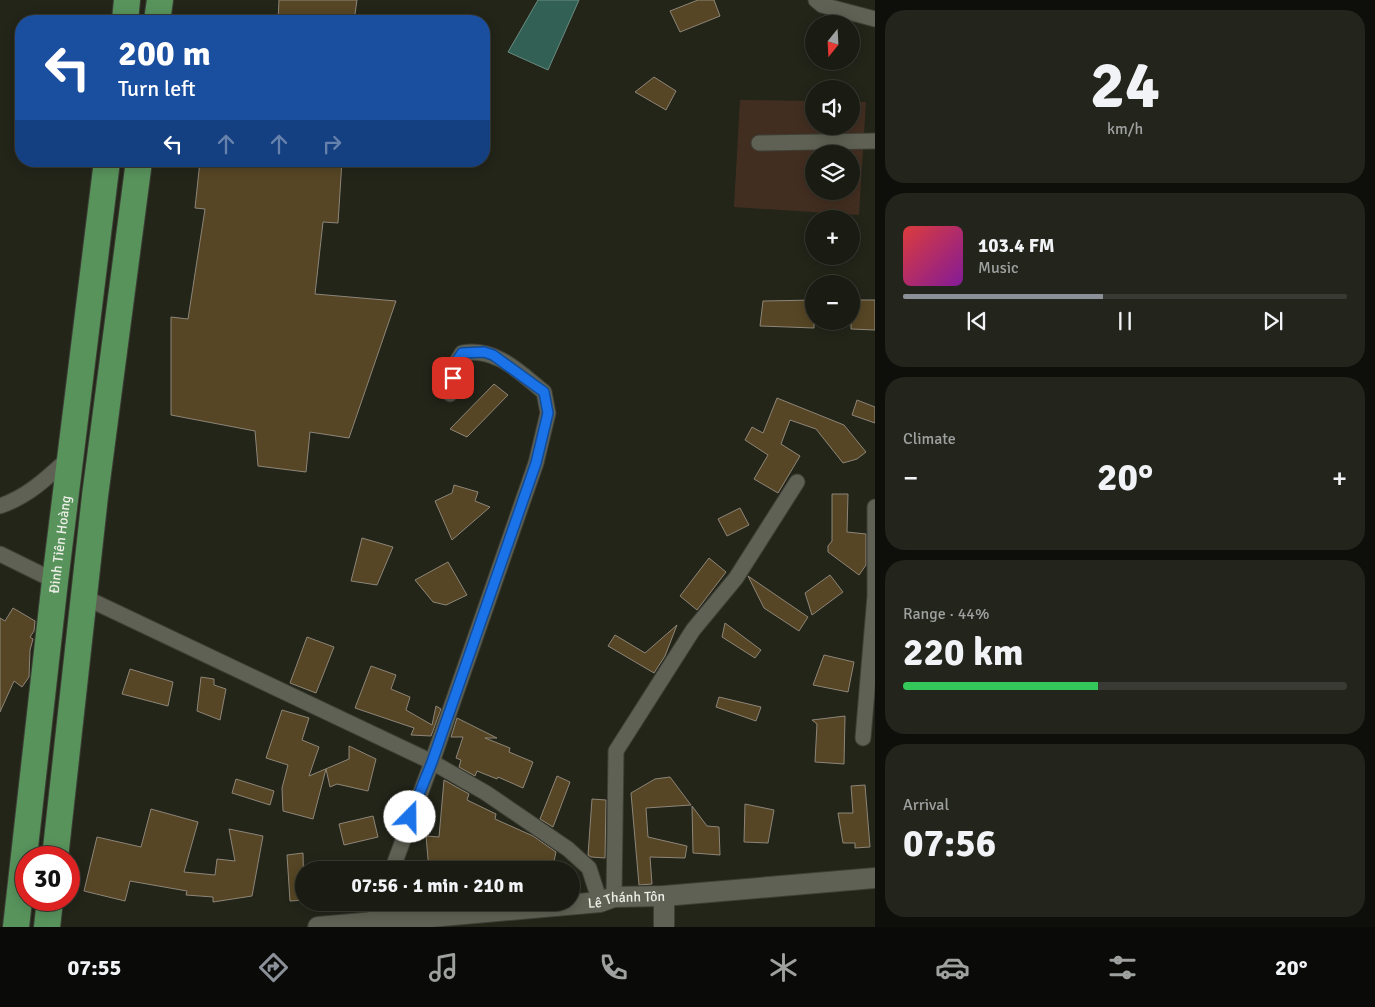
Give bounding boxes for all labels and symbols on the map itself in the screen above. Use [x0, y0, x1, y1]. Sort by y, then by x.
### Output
north arrow [805, 15, 860, 70]
pin [432, 357, 474, 399]
street label: Đinh Tiên Hoàng [46, 494, 75, 595]
position arrow [383, 790, 435, 842]
speed limit sign: 30 [15, 846, 80, 911]
street label: Lê Thánh Tôn [587, 888, 665, 912]

